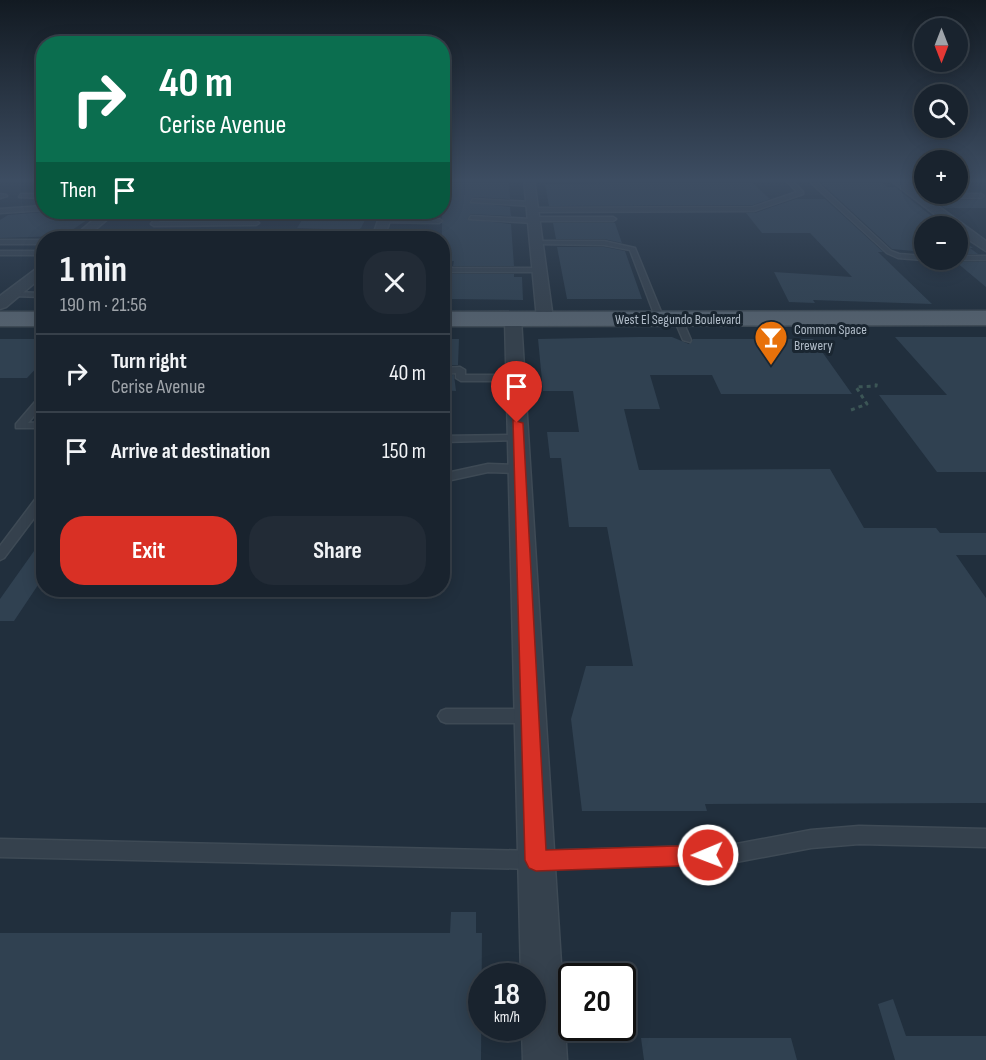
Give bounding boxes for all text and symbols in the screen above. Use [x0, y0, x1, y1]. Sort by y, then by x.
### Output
north arrow [914, 18, 968, 72]
map controls [914, 18, 968, 270]
text: 40 m [159, 58, 233, 109]
icon: right [60, 60, 138, 138]
button: search [914, 84, 968, 138]
text: Cerise Avenue [159, 109, 286, 141]
button: + [914, 150, 968, 204]
icon: arrive [108, 174, 141, 207]
text: Then [60, 177, 96, 204]
button: − [914, 216, 968, 270]
text: 1 min [60, 249, 127, 292]
button: close [363, 251, 426, 314]
text: 190 m · 21:56 [60, 293, 147, 317]
street label: West El Segundo Boulevard [615, 311, 741, 328]
bar icon: Common Space Brewery [753, 319, 789, 366]
place label: Common Space Brewery [794, 321, 867, 354]
text: Turn right [111, 348, 187, 375]
icon: right [60, 357, 93, 390]
text: 40 m [389, 360, 426, 387]
pin [491, 361, 542, 423]
icon: arrive [500, 370, 533, 403]
text: Cerise Avenue [111, 375, 205, 399]
icon: arrive [60, 435, 93, 468]
text: Arrive at destination [111, 438, 270, 465]
text: 150 m [382, 438, 426, 465]
button: Exit [60, 516, 237, 585]
button: Share [249, 516, 426, 585]
position arrow [676, 823, 740, 887]
speed limit sign: 20 [558, 963, 636, 1041]
text: 18 [494, 977, 520, 1013]
text: km/h [494, 1008, 520, 1027]

